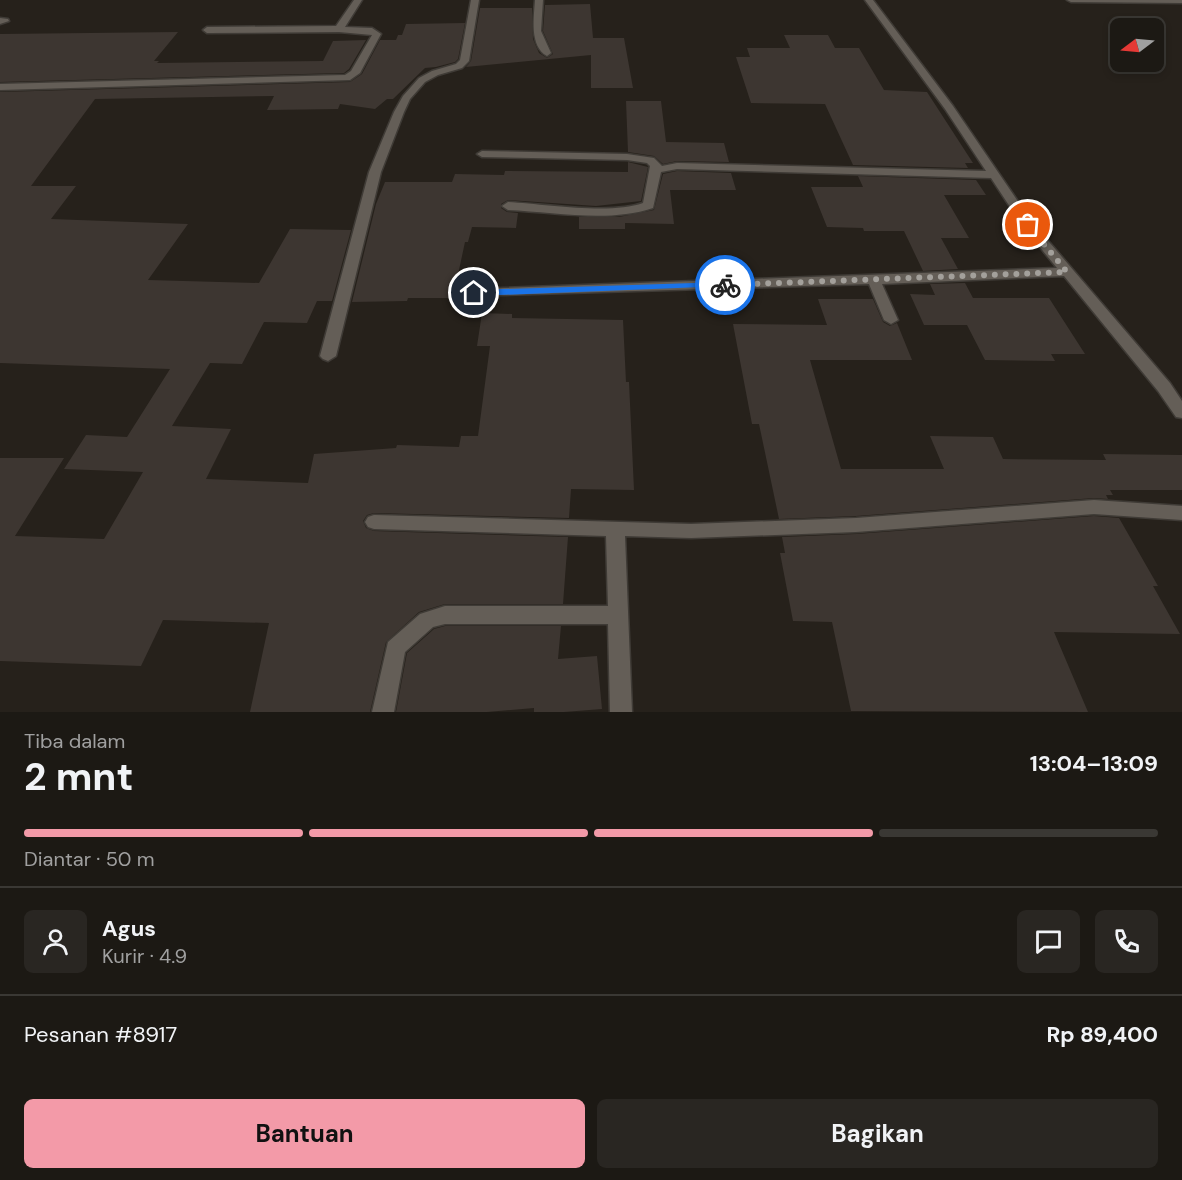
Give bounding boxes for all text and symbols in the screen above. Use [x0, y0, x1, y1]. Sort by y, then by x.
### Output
north arrow [1110, 18, 1164, 72]
map controls [1110, 18, 1164, 72]
pin [1002, 199, 1053, 250]
icon: bag [1011, 208, 1044, 241]
courier [695, 255, 755, 315]
pin [448, 267, 499, 318]
icon: bike [709, 269, 742, 302]
icon: home [457, 276, 490, 309]
text: Tiba dalam [24, 728, 125, 754]
text: 13:04–13:09 [1030, 749, 1158, 778]
text: 2 mnt [24, 751, 133, 802]
text: Diantar · 50 m [24, 846, 155, 872]
button: person [24, 910, 87, 973]
button: chat [1017, 910, 1080, 973]
button: phone [1095, 910, 1158, 973]
text: Agus [102, 914, 156, 943]
text: Kurir · 4.9 [102, 943, 187, 969]
text: Pesanan #8917 [24, 1020, 177, 1049]
text: Rp 89,400 [1046, 1020, 1158, 1049]
button: Bantuan [24, 1099, 585, 1168]
button: Bagikan [597, 1099, 1158, 1168]

